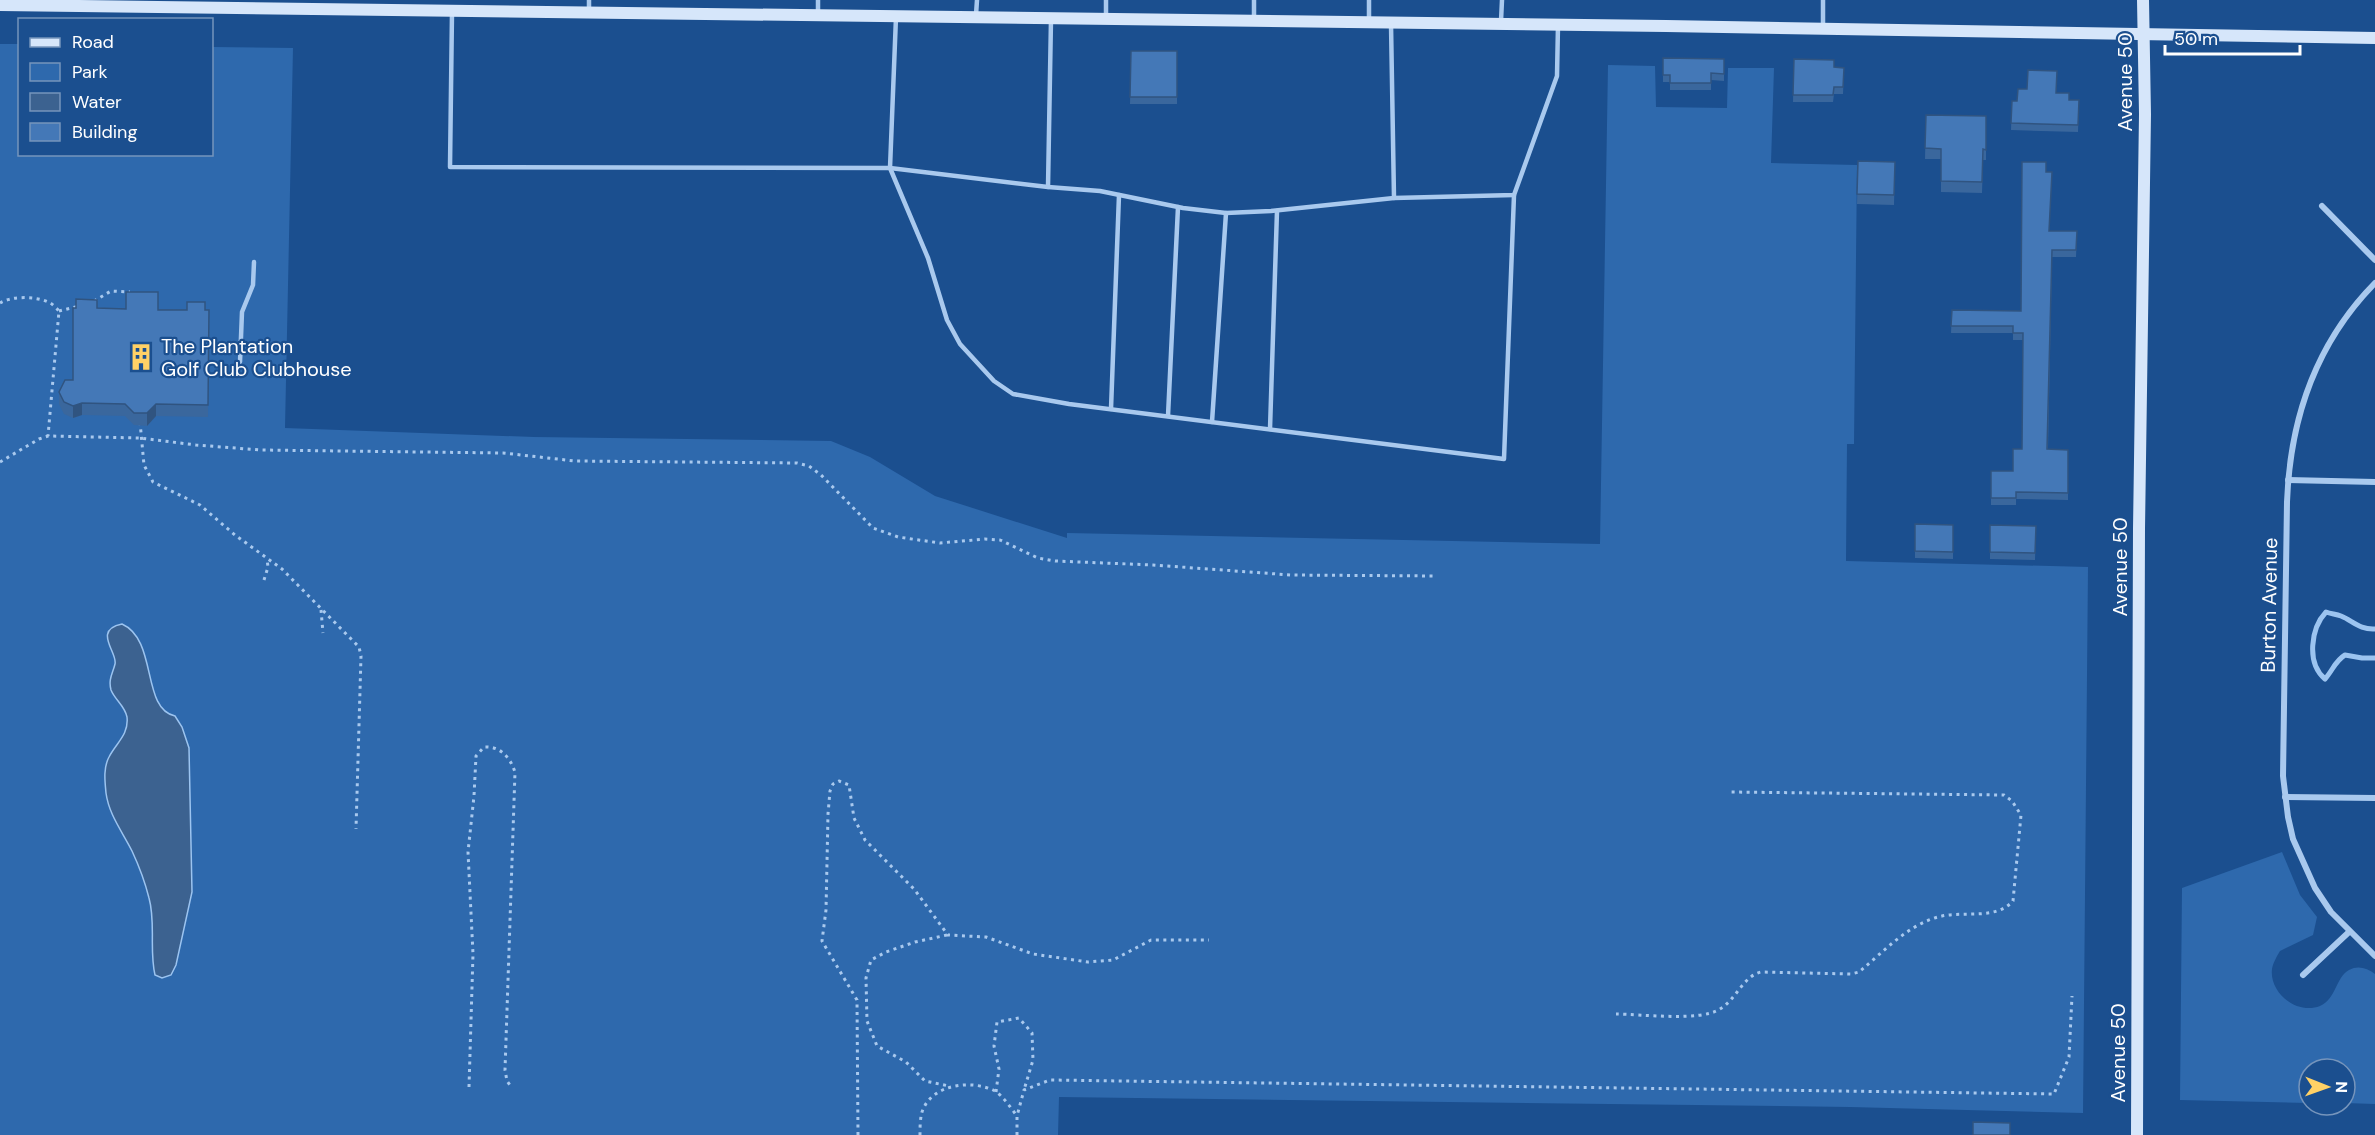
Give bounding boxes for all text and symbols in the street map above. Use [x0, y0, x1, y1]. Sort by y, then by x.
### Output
legend [18, 18, 213, 156]
scale bar [2165, 18, 2300, 56]
text: 50 m [2174, 27, 2218, 51]
text: Road [72, 30, 114, 54]
street label: Avenue 50 [2112, 32, 2138, 132]
text: Park [72, 60, 108, 84]
text: Water [72, 90, 122, 114]
text: Building [72, 120, 137, 144]
place label: The Plantation Golf Club Clubhouse [161, 333, 352, 382]
building icon: The Plantation Golf Club Clubhouse [126, 342, 156, 372]
street label: Avenue 50 [2107, 517, 2133, 617]
street label: Burton Avenue [2255, 537, 2283, 673]
street label: Avenue 50 [2105, 1003, 2131, 1103]
north arrow [2297, 1057, 2357, 1117]
text: N [2331, 1081, 2352, 1093]

